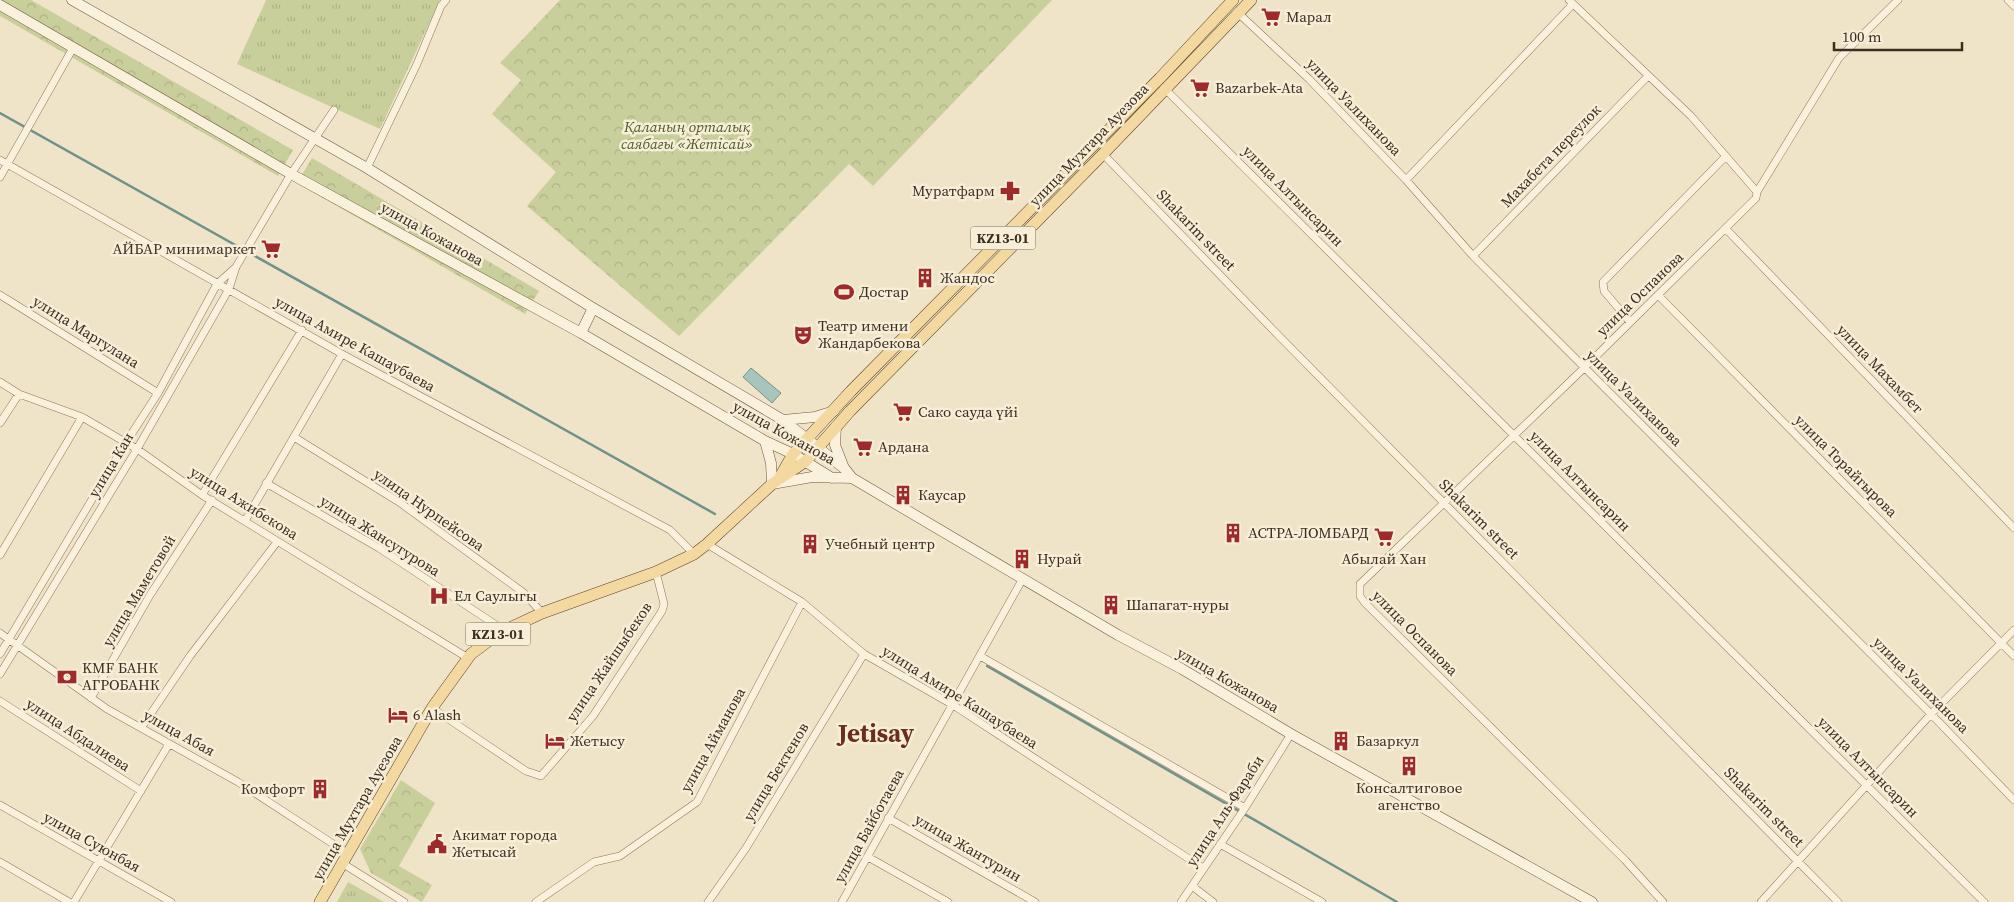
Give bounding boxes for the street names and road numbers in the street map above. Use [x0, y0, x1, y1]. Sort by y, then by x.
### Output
street label: улица Уалиханова [1302, 53, 1407, 161]
street label: улица Мухтара Ауезова [1024, 78, 1153, 211]
street label: Махабета переулок [1496, 99, 1606, 212]
street label: улица Алтынсарин [1238, 140, 1349, 251]
street label: Shakarim street [1152, 184, 1241, 275]
street label: улица Кожанова [377, 197, 488, 271]
road number: KZ13-01 [970, 227, 1036, 250]
street label: улица Оспанова [1592, 246, 1688, 341]
street label: улица Маргулана [29, 290, 144, 373]
street label: улица Амире Кашаубаева [271, 291, 440, 397]
street label: улица Махамбет [1832, 319, 1928, 418]
street label: улица Уалиханова [1581, 345, 1688, 451]
street label: улица Кожанова [729, 396, 840, 470]
street label: улица Торайгырова [1790, 410, 1903, 522]
street label: улица Алтынсарин [1525, 425, 1636, 536]
street label: улица Кан [83, 428, 138, 501]
street label: улица Ажибекова [186, 461, 303, 545]
street label: улица Нурпейсова [370, 463, 489, 556]
street label: Shakarim street [1435, 474, 1524, 563]
street label: улица Жансугурова [316, 490, 445, 581]
street label: улица Маметовой [97, 531, 180, 651]
street label: улица Оспанова [1368, 585, 1463, 680]
street label: улица Жайшыбеков [561, 597, 657, 726]
road number: KZ13-01 [466, 622, 530, 646]
street label: улица Уалиханова [1868, 632, 1975, 738]
street label: улица Амире Кашаубаева [878, 640, 1043, 753]
street label: улица Кожанова [1173, 642, 1283, 718]
street label: улица Айманова [675, 683, 750, 796]
street label: улица Абдалиева [22, 693, 135, 776]
street label: улица Абая [140, 704, 219, 761]
street label: улица Алтынсарин [1813, 711, 1924, 822]
street label: улица Бектенов [738, 718, 813, 825]
street label: улица Мухтара Ауезова [307, 731, 407, 884]
street label: улица Аль-Фараби [1181, 751, 1269, 871]
street label: Shakarim street [1720, 762, 1809, 851]
street label: улица Байботаева [829, 765, 909, 886]
street label: улица Суюнбая [40, 806, 145, 877]
street label: улица Жантурин [911, 808, 1025, 887]

